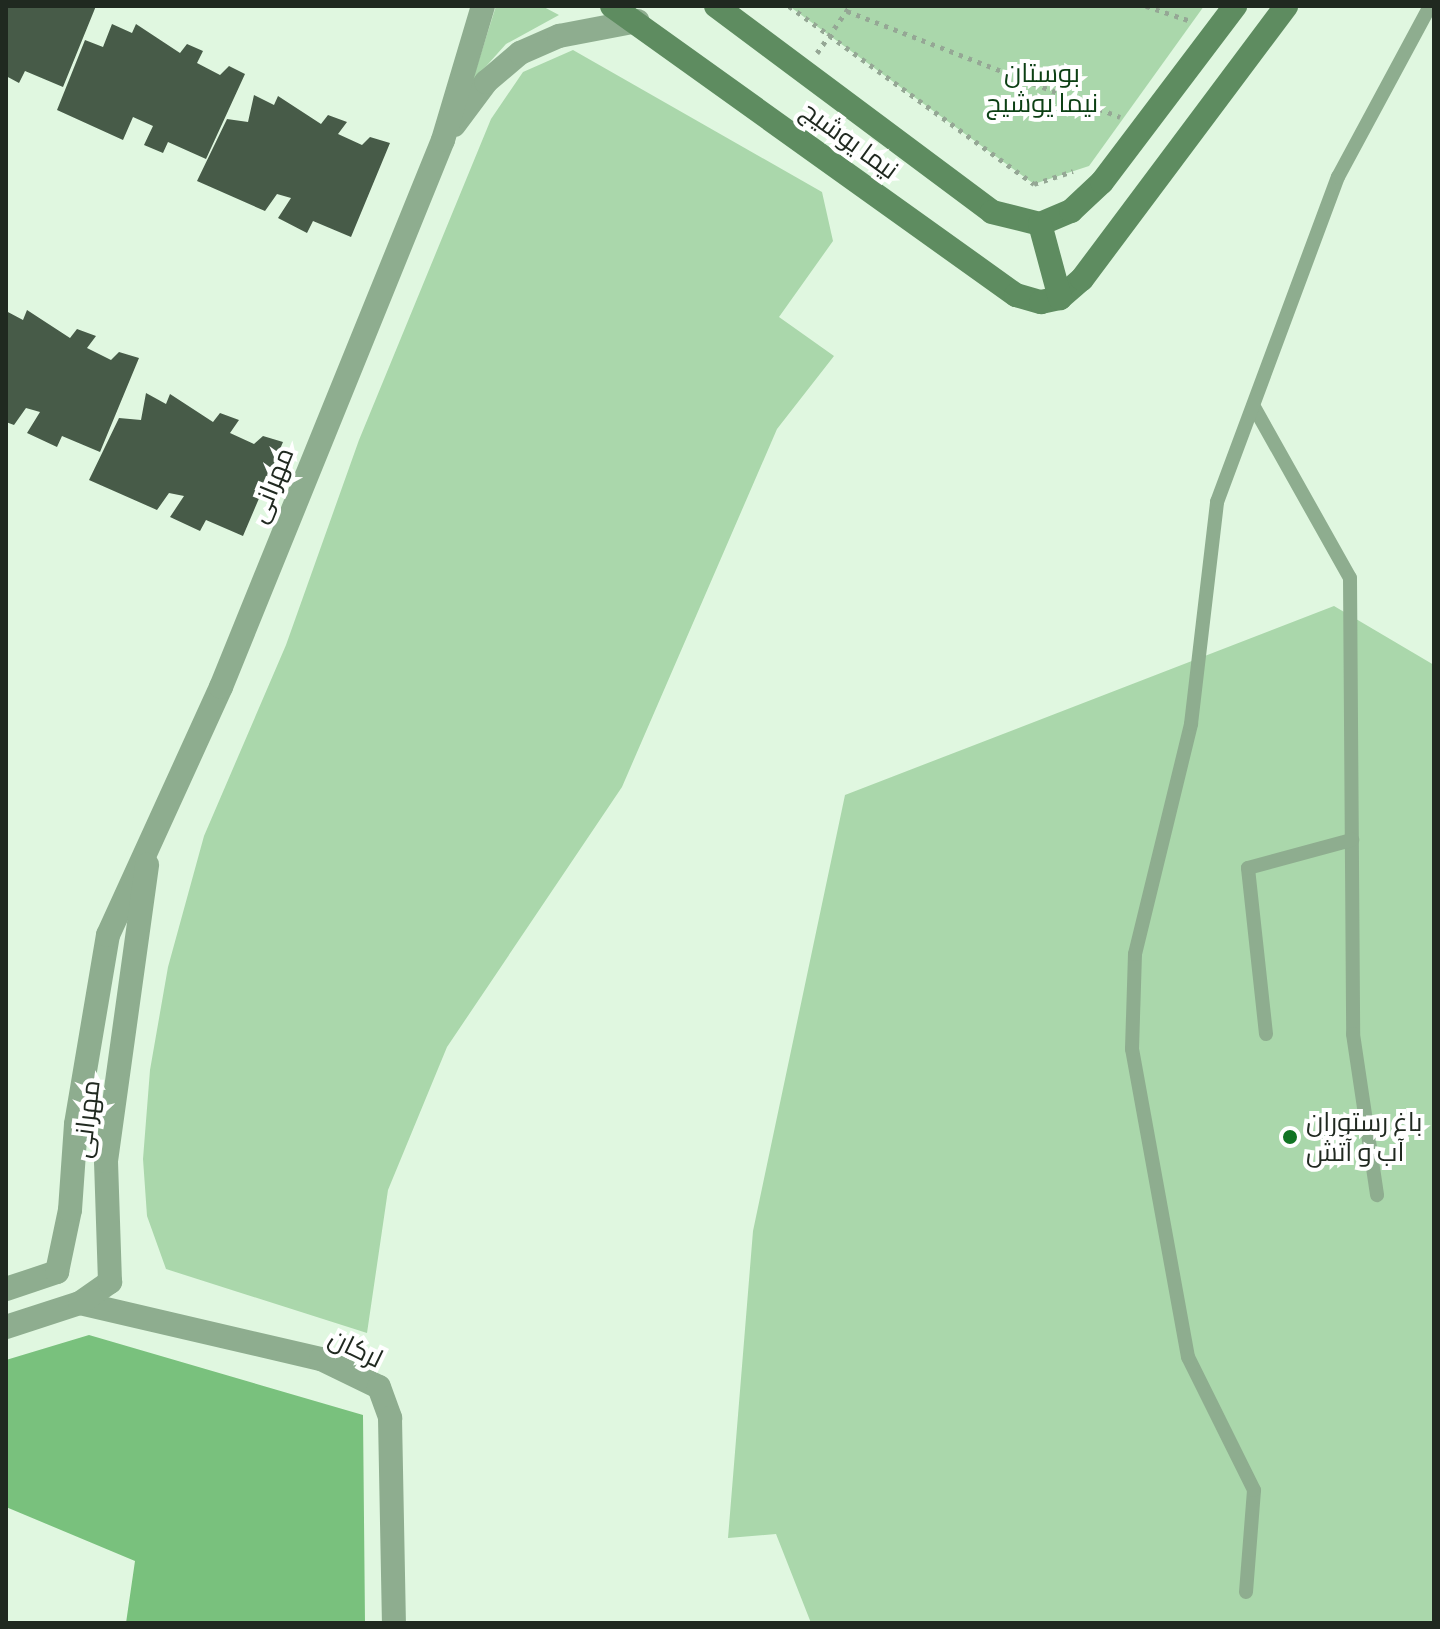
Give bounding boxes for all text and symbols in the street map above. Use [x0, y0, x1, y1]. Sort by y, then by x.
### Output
park label: بوستان نیما یوشیج [986, 57, 1098, 118]
street label: نیما یوشیج [795, 94, 905, 186]
street label: مهرانی [242, 443, 300, 527]
street label: مهرانی [66, 1078, 106, 1160]
place label: باغ رستوران آب و آتش [1306, 1106, 1422, 1168]
marker: باغ رستوران آب و آتش [1281, 1128, 1299, 1146]
street label: لرکان [324, 1322, 388, 1374]

